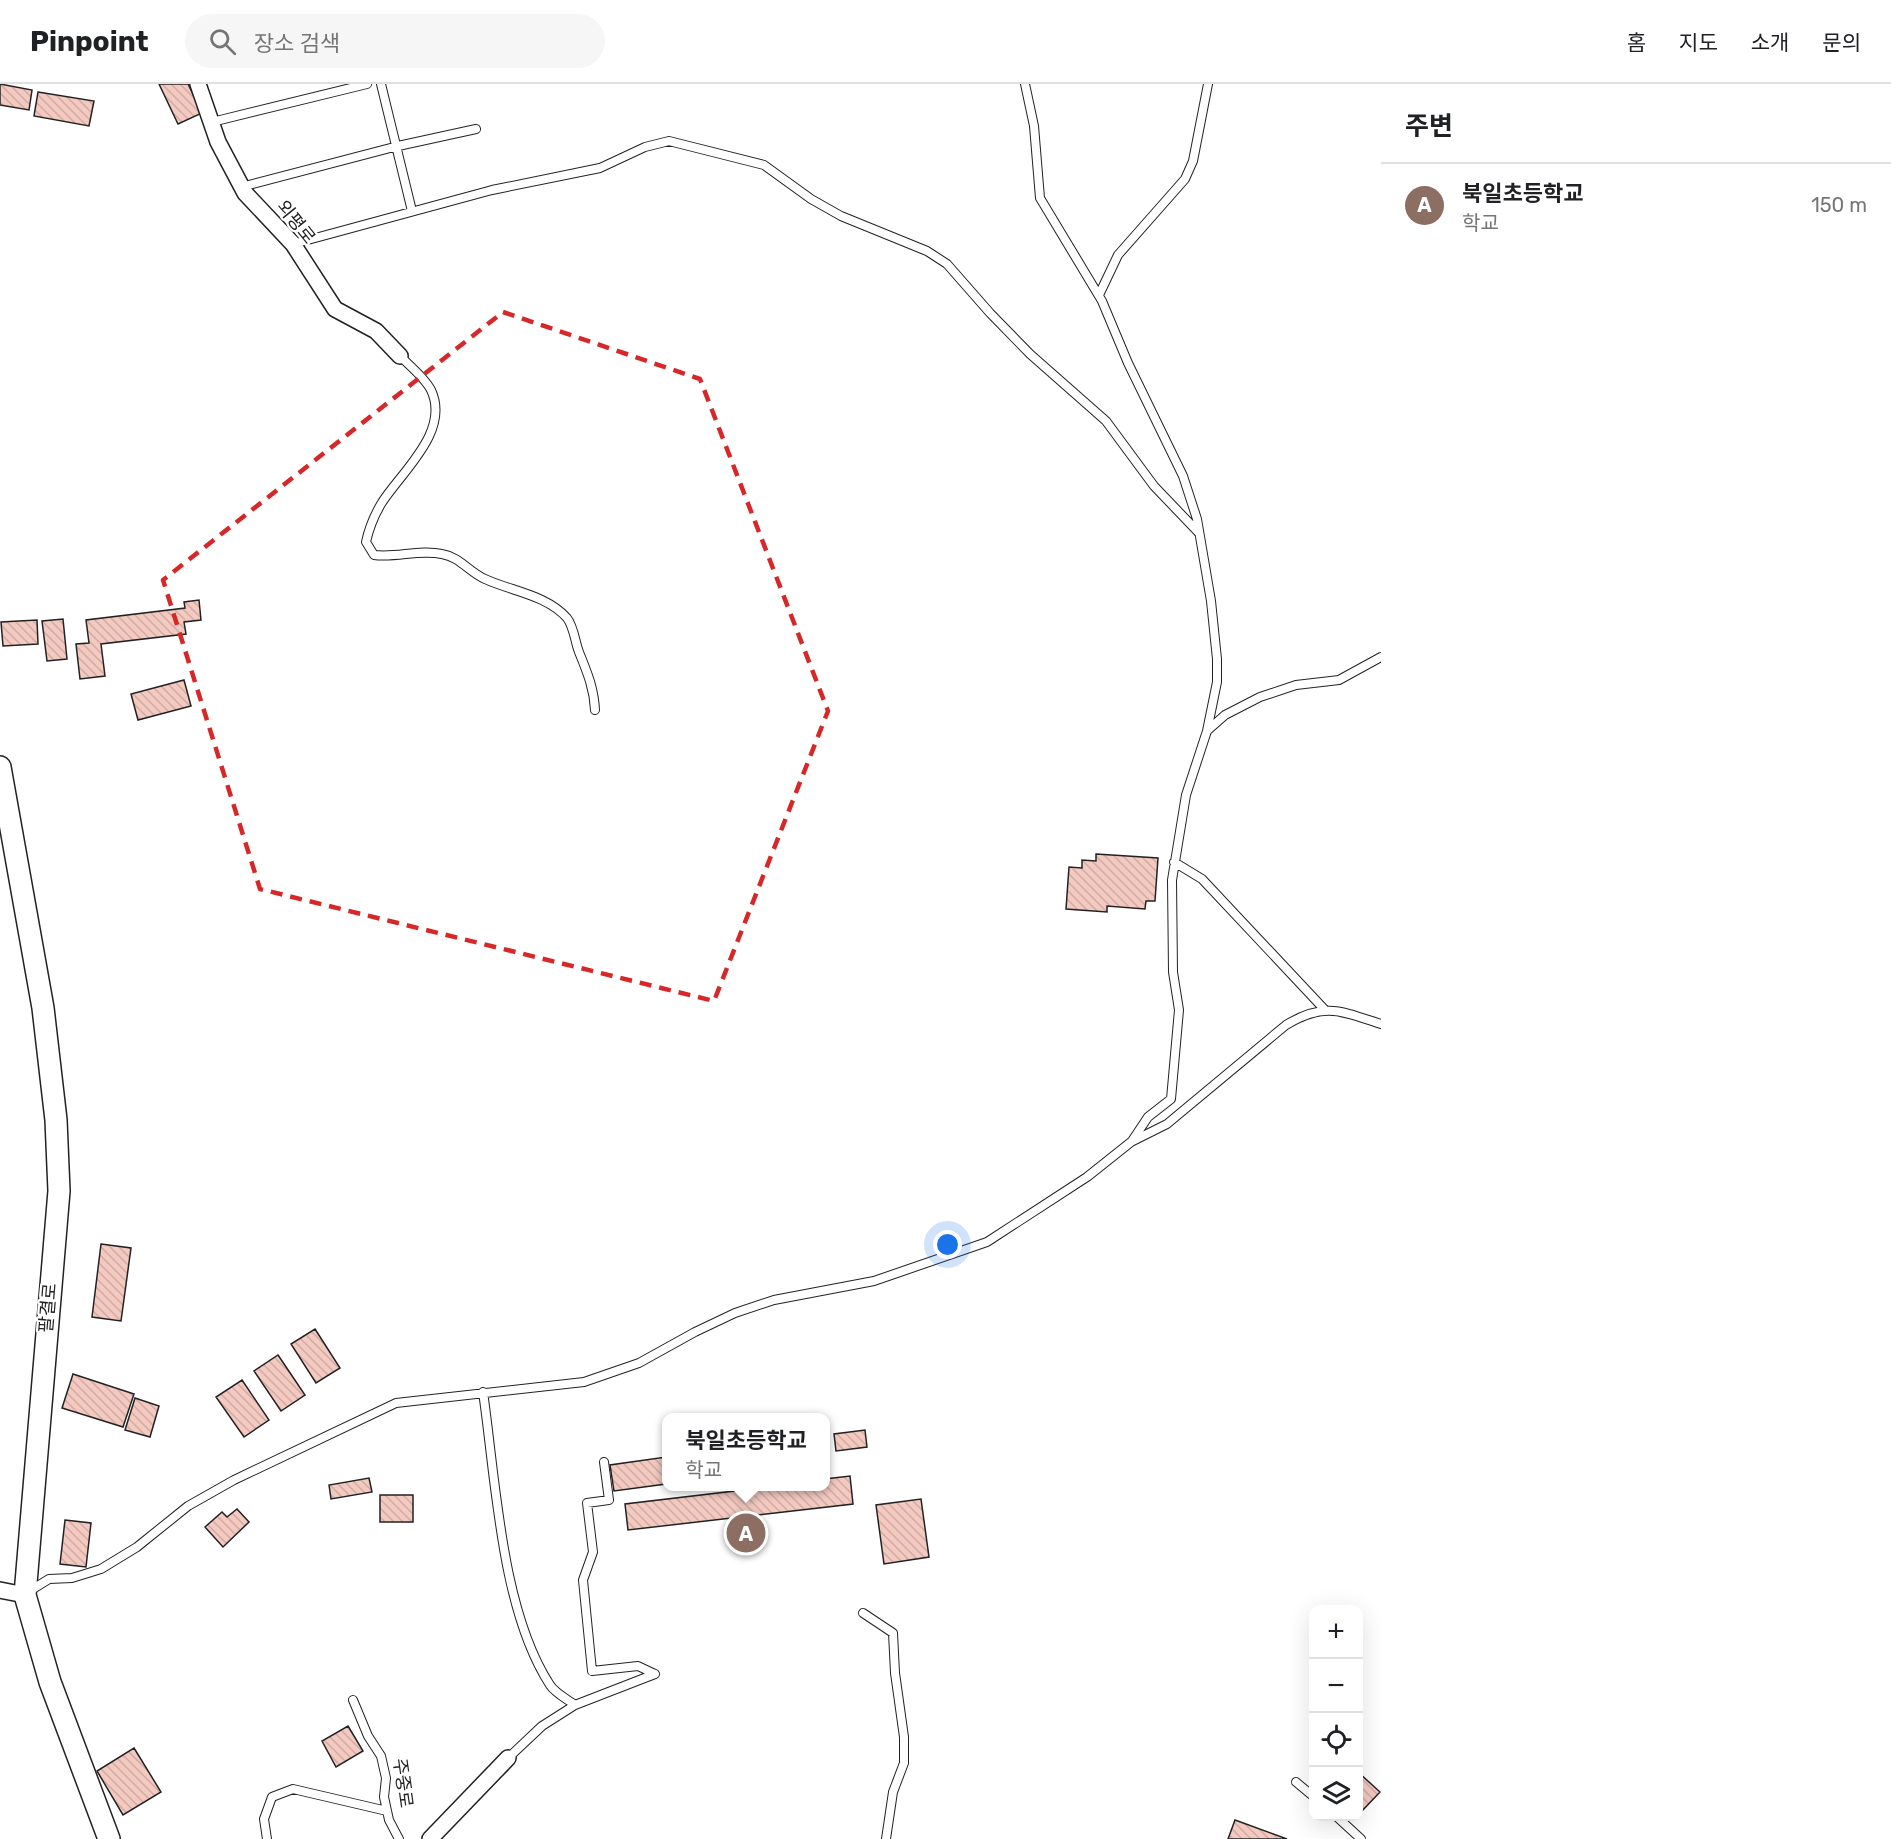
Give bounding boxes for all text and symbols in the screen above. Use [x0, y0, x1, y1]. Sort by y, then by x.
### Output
search box [185, 14, 605, 68]
text: Pinpoint [30, 25, 149, 58]
icon: search [206, 25, 239, 58]
text: 장소 검색 [254, 30, 340, 57]
text: 홈 [1627, 30, 1646, 55]
text: 지도 [1679, 30, 1718, 55]
text: 소개 [1751, 30, 1789, 55]
text: 문의 [1822, 30, 1861, 55]
text: 주변 [1405, 111, 1453, 142]
text: 북일초등학교 [1462, 180, 1583, 207]
text: A [1417, 193, 1432, 217]
text: 150 m [1811, 193, 1867, 217]
street label: 외평로 [272, 196, 320, 248]
text: 학교 [1462, 211, 1499, 235]
your location [933, 1230, 962, 1259]
street label: 팔결로 [35, 1282, 61, 1334]
popup [662, 1413, 830, 1491]
text: 북일초등학교 [685, 1427, 807, 1454]
text: 학교 [685, 1458, 722, 1482]
pin: A [726, 1510, 766, 1556]
map controls [1309, 1605, 1363, 1821]
button: + [1309, 1605, 1363, 1659]
button: − [1309, 1659, 1363, 1713]
button: locate [1309, 1713, 1363, 1767]
street label: 주중로 [389, 1757, 417, 1809]
button: layers [1309, 1767, 1363, 1821]

